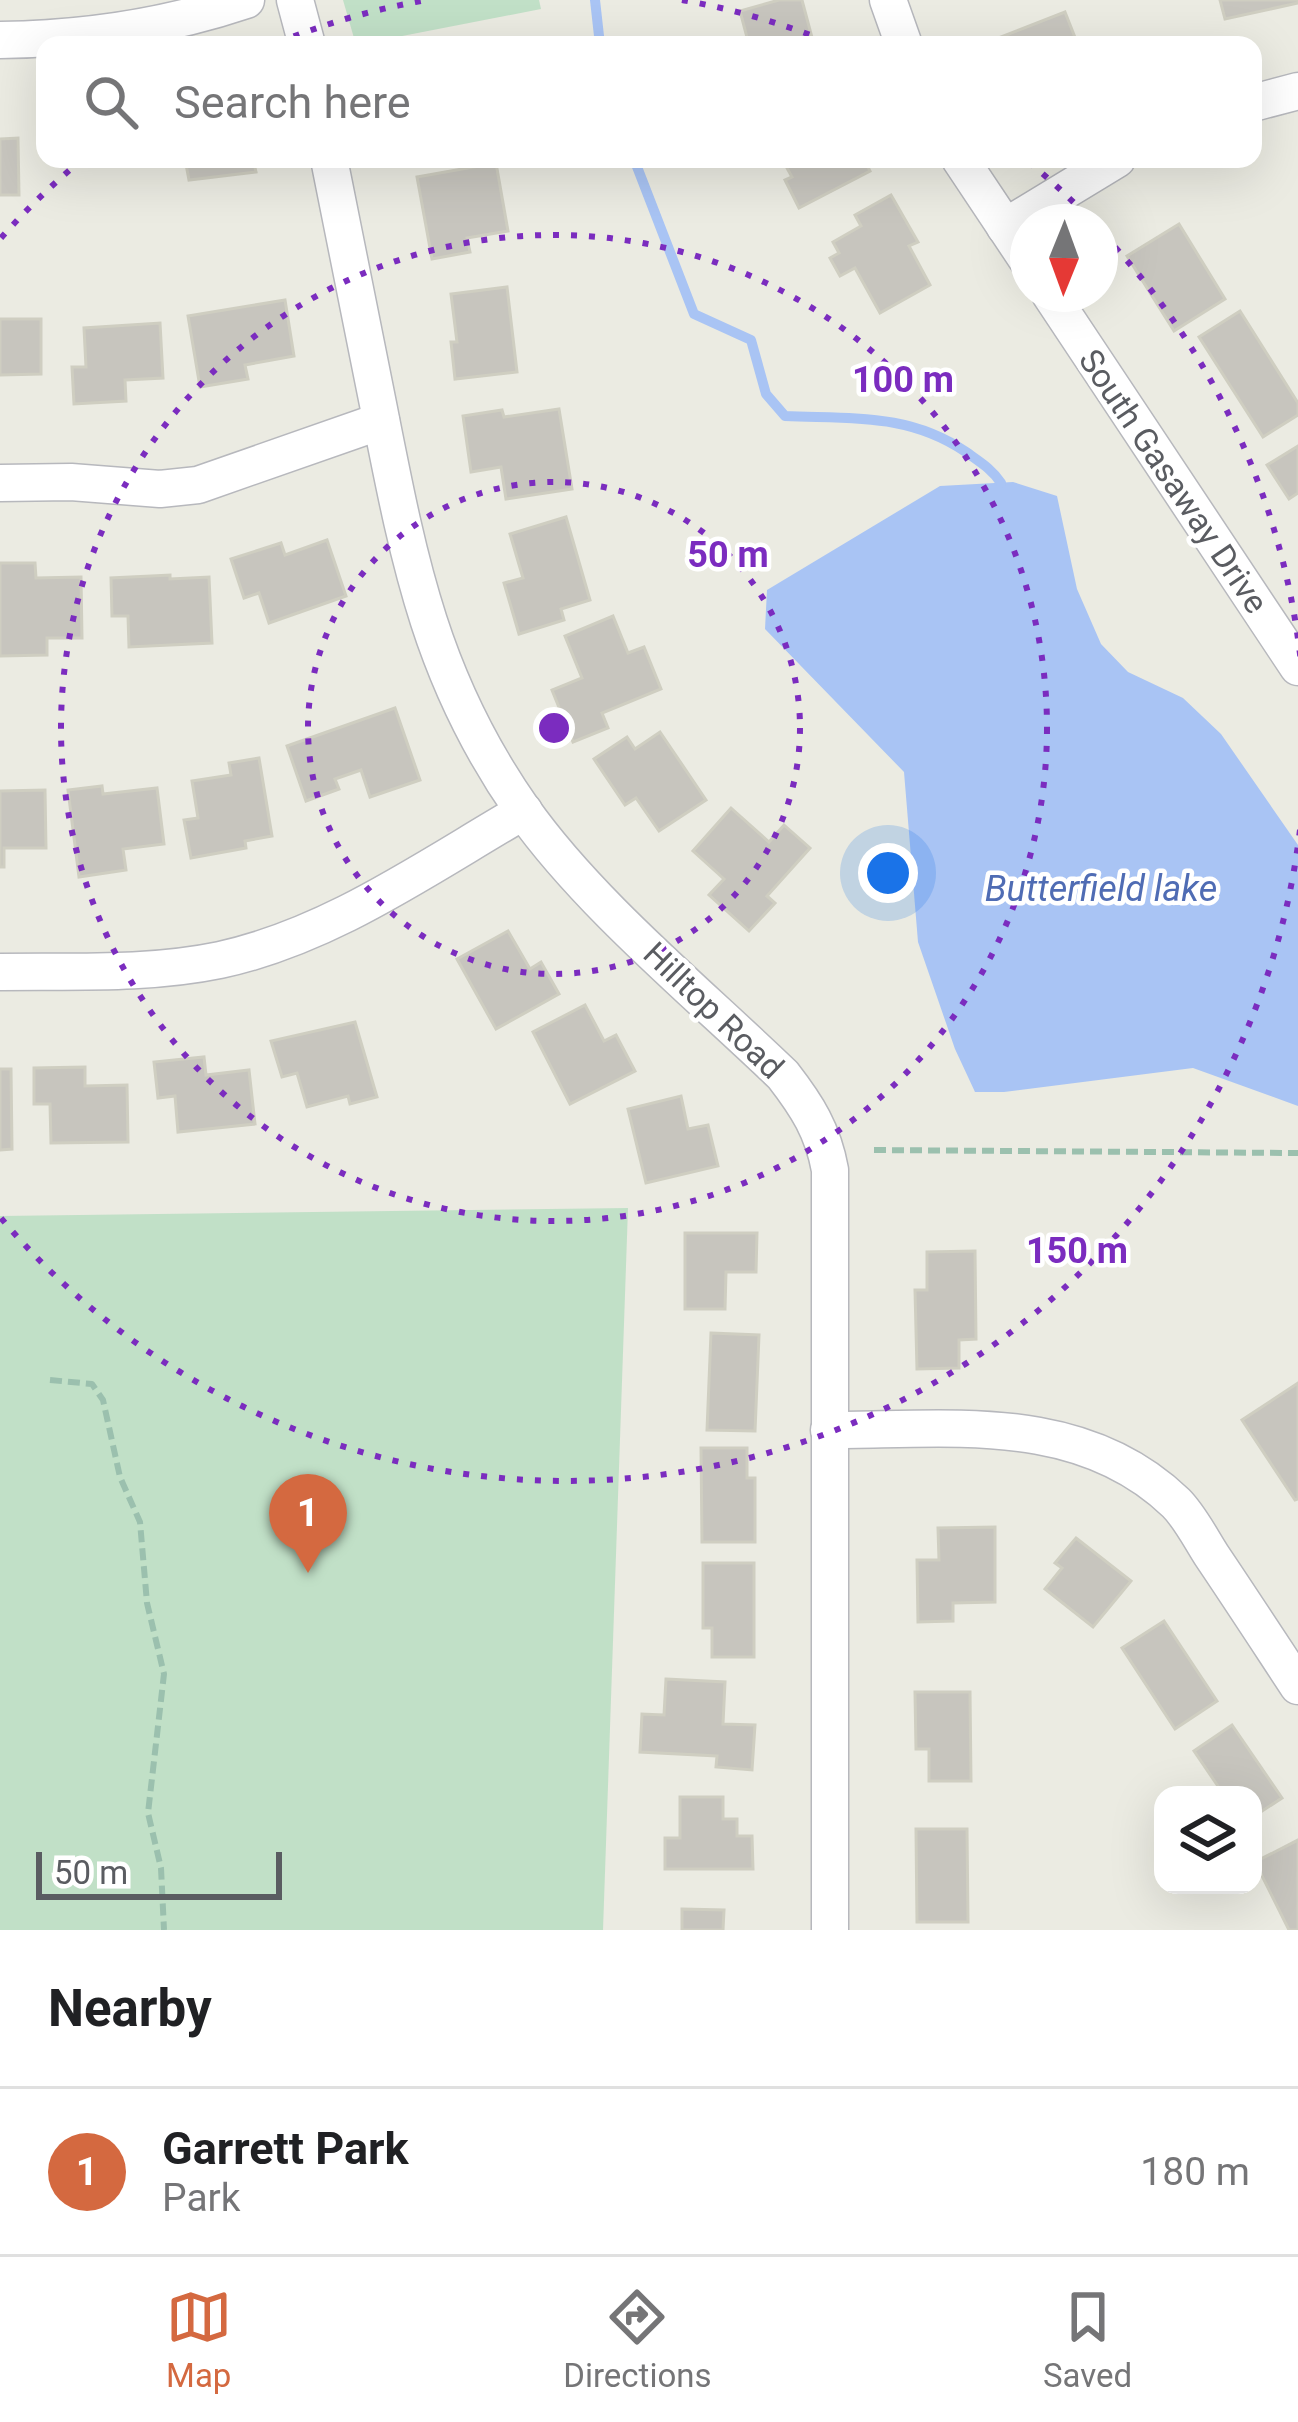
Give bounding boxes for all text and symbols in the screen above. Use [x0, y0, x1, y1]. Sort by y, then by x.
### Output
search box [36, 36, 1262, 168]
icon: search [78, 69, 144, 135]
text: Search here [174, 76, 411, 129]
north arrow [1010, 204, 1118, 312]
street label: South Gasaway Drive [1071, 342, 1276, 621]
text: 100 m [852, 359, 954, 401]
text: 50 m [687, 534, 769, 576]
centre of rings [533, 707, 575, 749]
your location [858, 843, 918, 903]
water label: Butterfield lake [985, 868, 1217, 910]
street label: Hilltop Road [636, 934, 792, 1087]
text: 150 m [1026, 1230, 1128, 1272]
pin: 1 [269, 1474, 347, 1573]
map controls [1154, 1786, 1262, 1894]
button: layers [1154, 1786, 1262, 1894]
scale bar [36, 1846, 282, 1899]
text: 50 m [54, 1853, 128, 1892]
text: Nearby [48, 1979, 212, 2038]
text: Garrett Park [162, 2122, 409, 2175]
text: 1 [76, 2149, 98, 2195]
text: 180 m [1140, 2149, 1250, 2195]
text: Park [162, 2175, 241, 2221]
tab: Map [166, 2284, 232, 2395]
tab: Directions [563, 2284, 712, 2395]
tab: Saved [1043, 2284, 1132, 2395]

